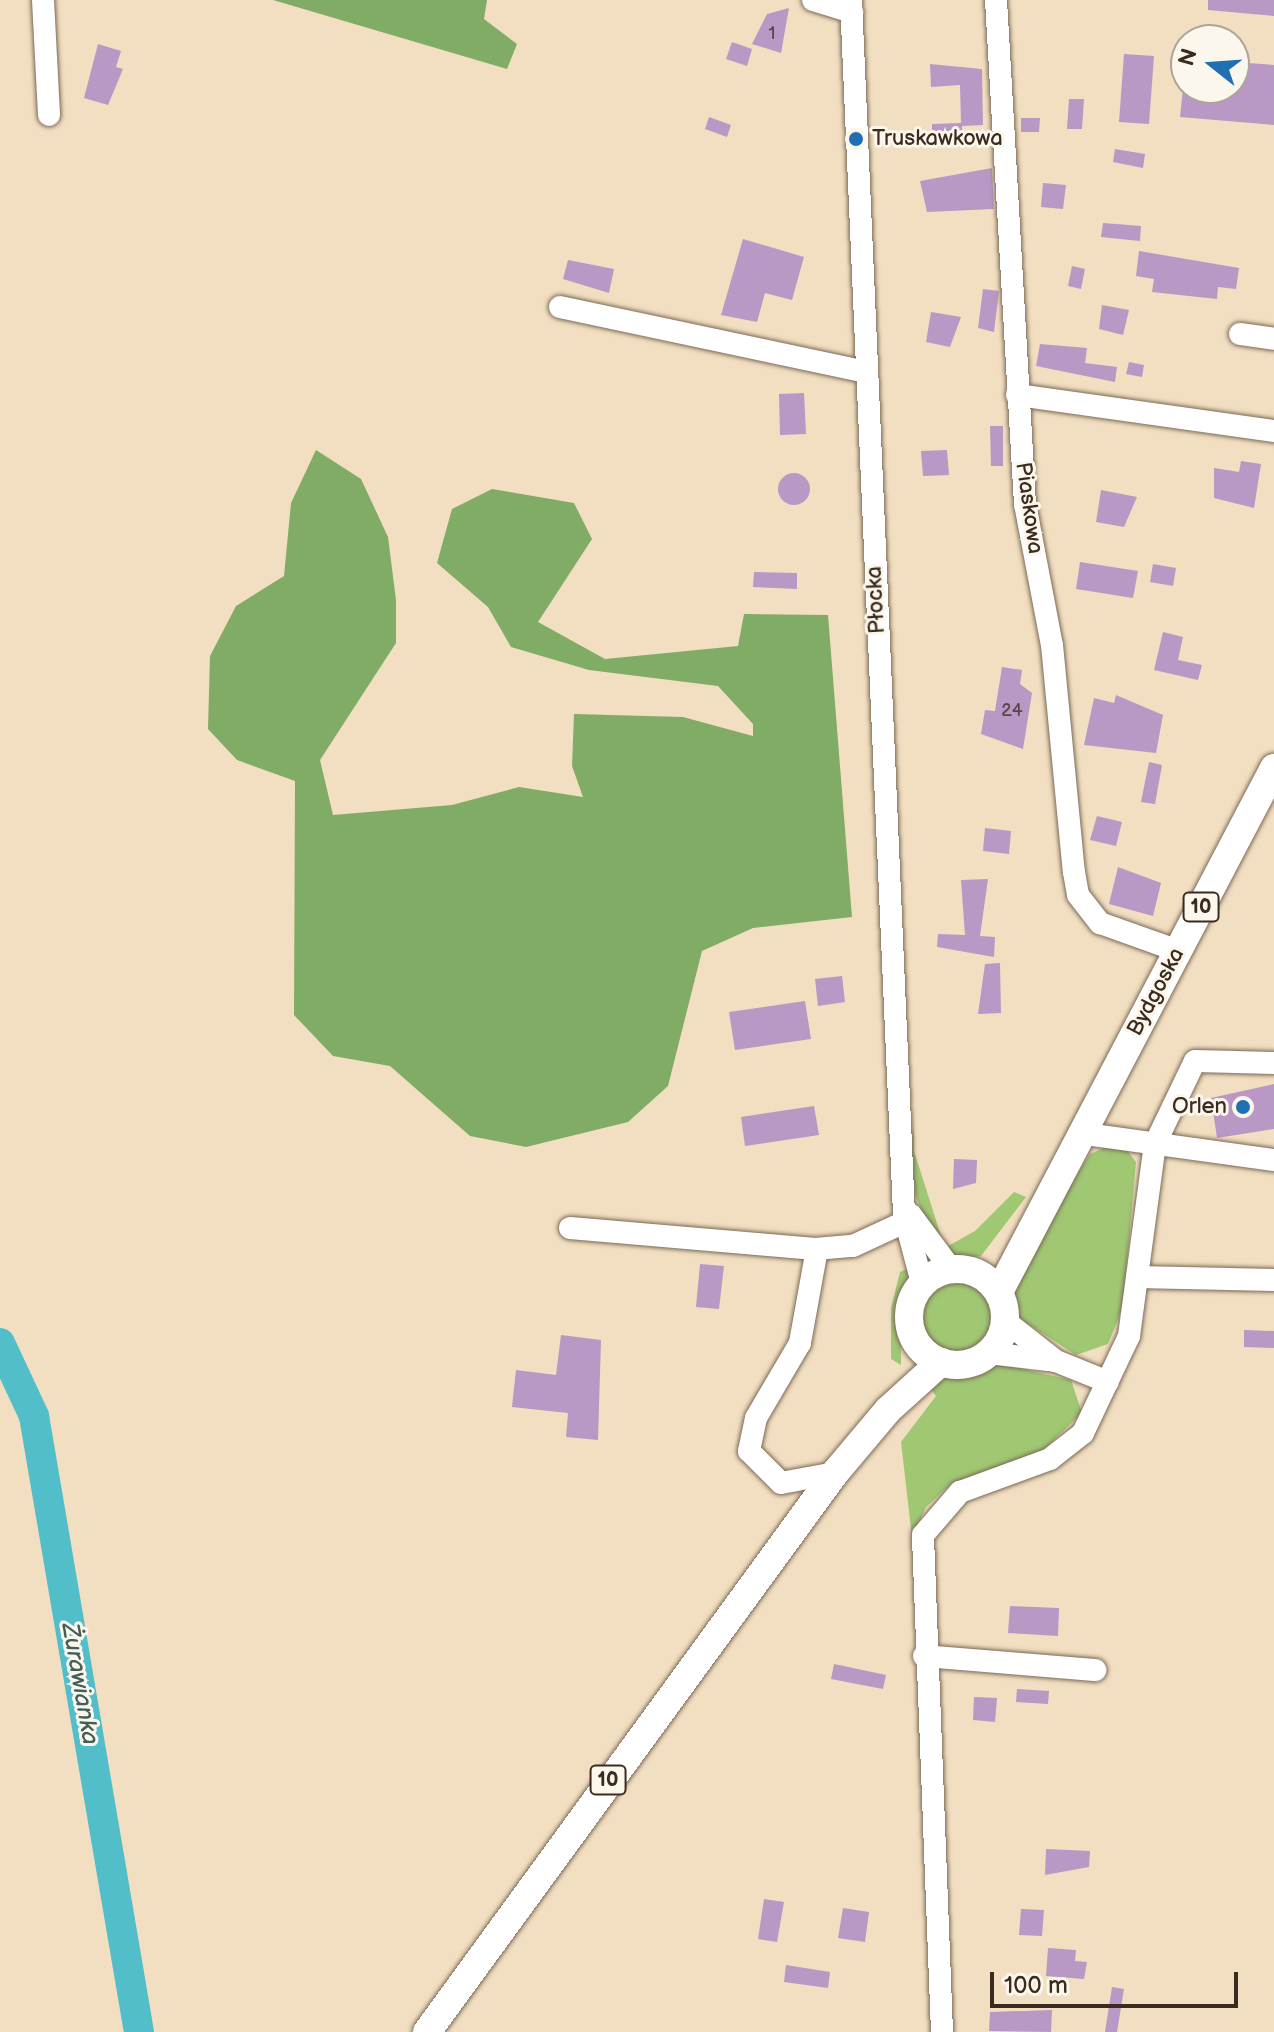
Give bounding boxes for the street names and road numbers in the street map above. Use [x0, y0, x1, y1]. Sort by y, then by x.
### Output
street label: Piaskowa [1010, 461, 1048, 555]
street label: Płocka [861, 566, 891, 634]
road number: 10 [1181, 891, 1221, 923]
street label: Bydgoska [1122, 943, 1190, 1041]
road number: 10 [588, 1764, 628, 1796]

